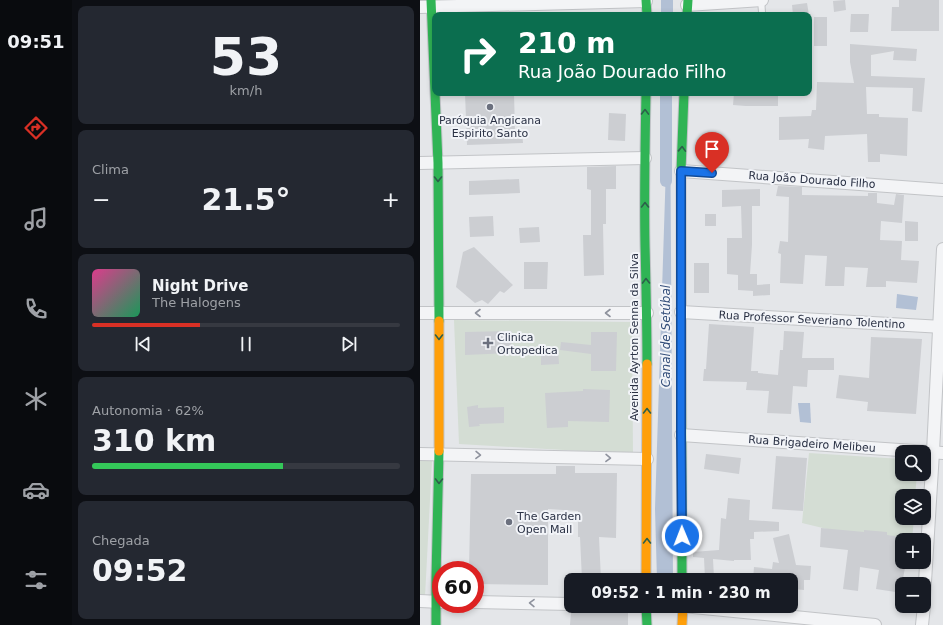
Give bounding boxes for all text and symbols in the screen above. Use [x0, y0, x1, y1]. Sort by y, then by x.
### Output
text: 53 [210, 27, 282, 87]
text: 210 m [518, 27, 615, 60]
icon: right [452, 28, 504, 80]
text: 09:51 [7, 31, 65, 52]
text: Rua João Dourado Filho [518, 61, 726, 82]
text: km/h [230, 83, 262, 98]
marker: Paróquia Angicana Espirito Santo [485, 102, 495, 112]
one-way arrow [641, 109, 649, 115]
icon: directions [22, 114, 50, 142]
place label: Paróquia Angicana Espirito Santo [439, 114, 541, 140]
pin [695, 132, 729, 173]
icon: arrive [701, 138, 723, 160]
one-way arrow [678, 146, 686, 152]
text: Clima [92, 162, 129, 177]
street label: Rua João Dourado Filho [748, 169, 876, 191]
one-way arrow [434, 176, 442, 182]
text: 21.5° [201, 182, 291, 217]
text: − [92, 187, 110, 212]
text: + [382, 187, 400, 212]
one-way arrow [641, 202, 649, 208]
icon: music [22, 205, 50, 233]
street label: Avenida Ayrton Senna da Silva [628, 253, 641, 421]
text: Night Drive [152, 277, 248, 295]
one-way arrow [642, 278, 650, 284]
water label: Canal de Setúbal [659, 284, 673, 387]
icon: phone [22, 295, 50, 323]
text: The Halogens [152, 295, 241, 310]
one-way arrow [475, 309, 481, 317]
one-way arrow [605, 309, 611, 317]
street label: Rua Professor Severiano Tolentino [718, 309, 906, 331]
place label: Clinica Ortopedica [497, 331, 558, 357]
icon: previous [132, 333, 154, 355]
icon: pause [235, 333, 257, 355]
icon: next [338, 333, 360, 355]
one-way arrow [435, 334, 443, 340]
marker: Clinica Ortopedica [482, 337, 494, 349]
icon: climate [22, 385, 50, 413]
text: Autonomia · 62% [92, 403, 204, 418]
one-way arrow [643, 408, 651, 414]
text: 310 km [92, 423, 216, 458]
street label: Rua Brigadeiro Melibeu [748, 433, 876, 455]
map controls [895, 445, 931, 613]
button: search [895, 445, 931, 481]
one-way arrow [475, 451, 481, 459]
one-way arrow [605, 454, 611, 462]
icon: car [22, 476, 50, 504]
one-way arrow [434, 478, 443, 484]
button: layers [895, 489, 931, 525]
place label: The Garden Open Mall [516, 510, 581, 536]
position arrow [661, 515, 703, 557]
marker: The Garden Open Mall [504, 517, 514, 527]
text: Chegada [92, 533, 150, 548]
button: + [895, 533, 931, 569]
one-way arrow [643, 538, 651, 544]
text: 09:52 [92, 553, 188, 588]
speed limit sign: 60 [432, 561, 484, 613]
icon: filters [22, 566, 50, 594]
button: − [895, 577, 931, 613]
text: 09:52 · 1 min · 230 m [591, 584, 771, 602]
one-way arrow [529, 599, 535, 607]

